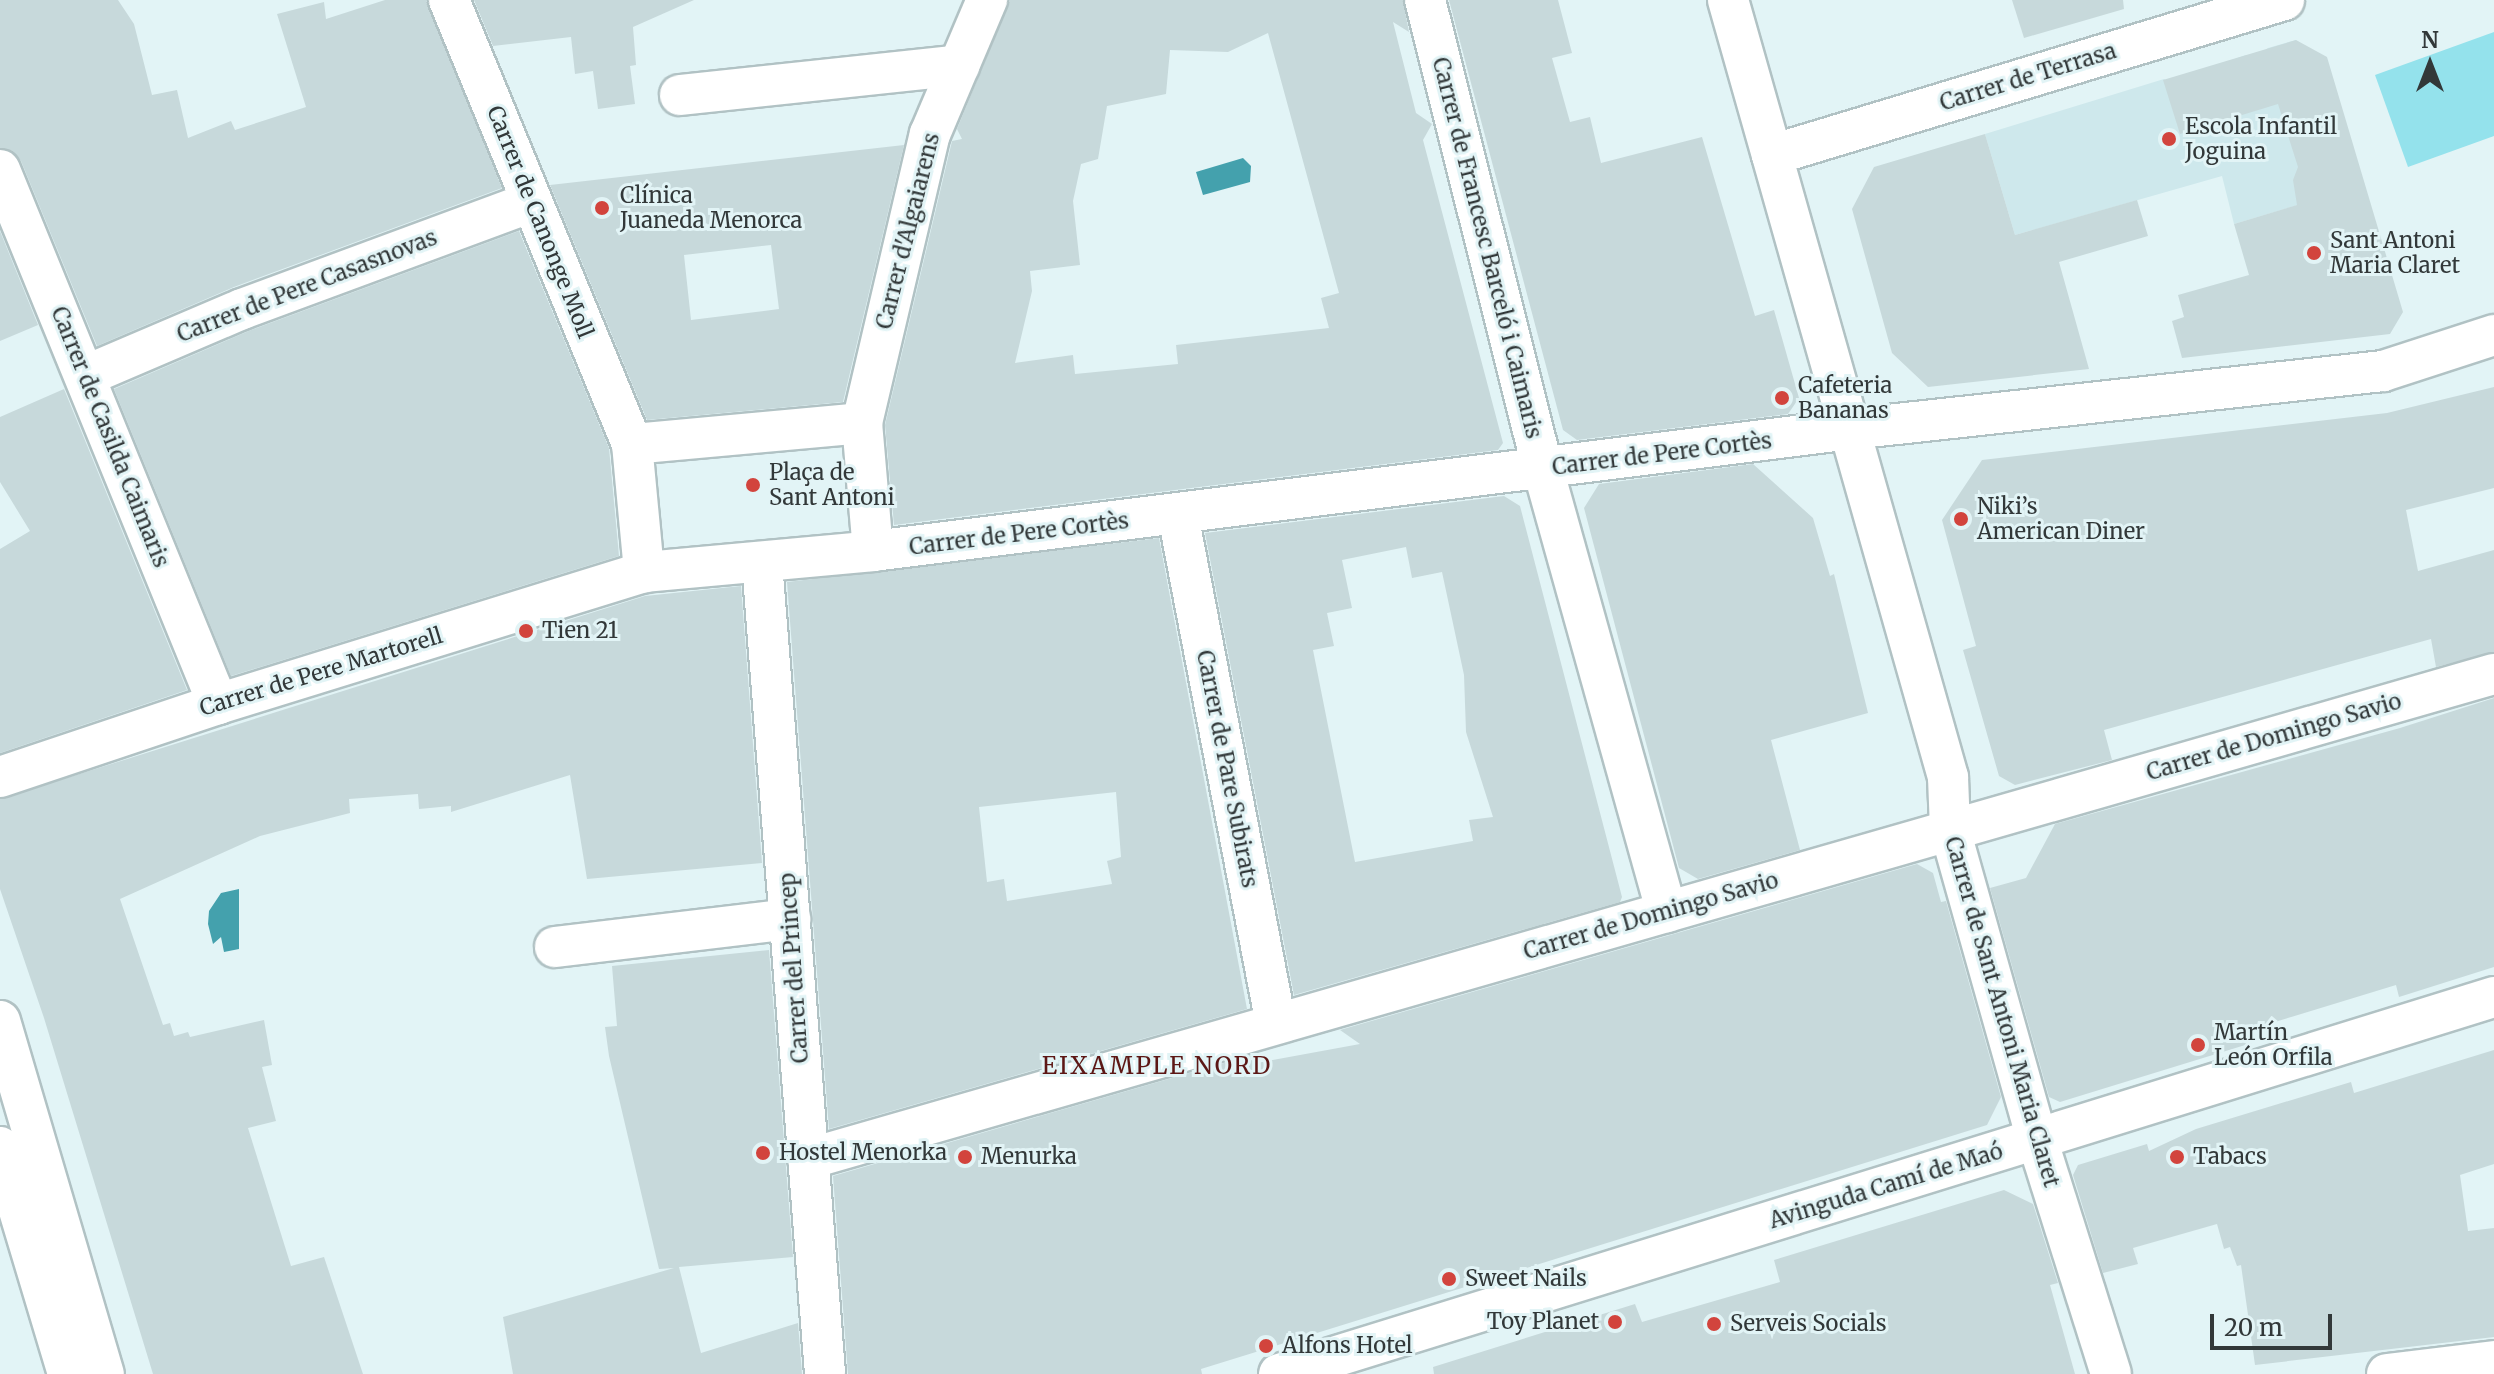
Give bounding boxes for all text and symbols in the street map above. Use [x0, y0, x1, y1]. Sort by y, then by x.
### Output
north arrow [2390, 24, 2470, 104]
text: N [2421, 26, 2439, 54]
street label: Carrer de Terrasa [1937, 38, 2119, 116]
street label: Carrer de Francesc Barceló i Caimaris [1427, 55, 1547, 441]
street label: Carrer de Canonge Moll [481, 102, 599, 342]
place label: Escola Infantil Joguina [2185, 113, 2337, 164]
street label: Carrer d'Algaiarens [871, 130, 945, 332]
marker: Escola Infantil Joguina [2160, 130, 2178, 148]
place label: Clínica Juaneda Menorca [620, 182, 802, 234]
marker: Clínica Juaneda Menorca [591, 197, 613, 219]
street label: Carrer de Pere Casasnovas [173, 224, 441, 348]
place label: Sant Antoni Maria Claret [2330, 227, 2460, 278]
marker: Sant Antoni Maria Claret [2305, 244, 2323, 262]
street label: Carrer de Casilda Caimaris [46, 303, 174, 571]
place label: Cafeteria Bananas [1798, 372, 1892, 424]
marker: Cafeteria Bananas [1773, 389, 1791, 407]
street label: Carrer de Pere Cortès [1551, 427, 1773, 481]
place label: Plaça de Sant Antoni [769, 459, 895, 510]
marker: Plaça de Sant Antoni [744, 476, 762, 494]
place label: Niki’s American Diner [1977, 493, 2145, 544]
street label: Carrer de Pere Cortès [908, 507, 1130, 561]
marker: Niki’s American Diner [1952, 510, 1970, 528]
place label: Tien 21 [542, 618, 618, 644]
street label: Carrer de Pere Martorell [196, 622, 446, 722]
marker: Tien 21 [517, 622, 535, 640]
street label: Carrer de Pare Subirats [1191, 648, 1263, 890]
street label: Carrer de Domingo Savio [2144, 688, 2404, 786]
street label: Carrer de Sant Antoni Maria Claret [1939, 834, 2065, 1190]
street label: Carrer de Domingo Savio [1521, 867, 1781, 965]
street label: Carrer del Princep [774, 872, 814, 1064]
place label: Martín León Orfila [2214, 1019, 2333, 1070]
marker: Martín León Orfila [2189, 1036, 2207, 1054]
district label: EIXAMPLE NORD [1042, 1052, 1272, 1080]
street label: Avinguda Camí de Maó [1766, 1138, 2006, 1234]
place label: Hostel Menorka [779, 1140, 947, 1166]
marker: Hostel Menorka [754, 1144, 772, 1162]
place label: Menurka [981, 1144, 1077, 1170]
place label: Tabacs [2193, 1144, 2267, 1170]
marker: Menurka [956, 1148, 974, 1166]
marker: Tabacs [2168, 1148, 2186, 1166]
place label: Sweet Nails [1465, 1266, 1587, 1292]
marker: Sweet Nails [1440, 1270, 1458, 1288]
scale bar [2214, 1298, 2336, 1348]
place label: Toy Planet [1487, 1309, 1599, 1335]
place label: Serveis Socials [1730, 1311, 1887, 1337]
text: 20 m [2224, 1312, 2283, 1343]
marker: Toy Planet [1606, 1313, 1624, 1331]
marker: Serveis Socials [1705, 1315, 1723, 1333]
place label: Alfons Hotel [1282, 1333, 1413, 1359]
marker: Alfons Hotel [1257, 1337, 1275, 1355]

